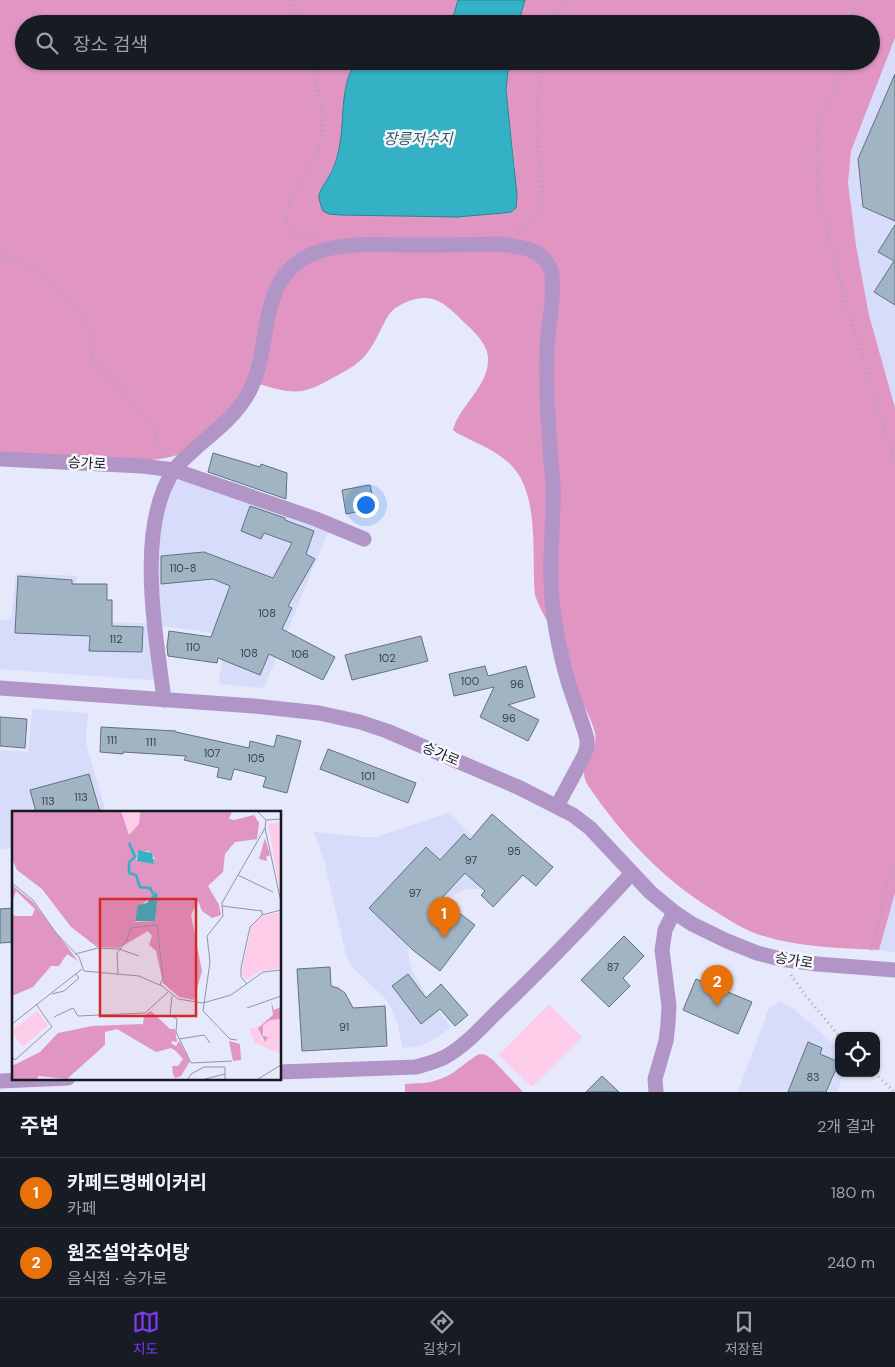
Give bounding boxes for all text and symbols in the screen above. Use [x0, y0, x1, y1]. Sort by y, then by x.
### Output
search box [15, 15, 880, 70]
icon: search [33, 29, 61, 57]
text: 장소 검색 [73, 32, 148, 57]
water label: 장릉저수지 [383, 129, 454, 149]
street label: 승가로 [67, 453, 107, 473]
your location [353, 492, 379, 518]
house number: 110-8 [169, 561, 197, 575]
house number: 108 [258, 606, 276, 620]
house number: 112 [109, 632, 123, 646]
house number: 110 [186, 640, 200, 654]
house number: 108 [240, 646, 258, 660]
house number: 106 [291, 647, 309, 661]
house number: 102 [378, 651, 396, 665]
house number: 100 [461, 674, 479, 688]
house number: 96 [510, 677, 524, 691]
house number: 96 [502, 711, 516, 725]
house number: 111 [107, 733, 117, 747]
house number: 111 [146, 735, 156, 749]
street label: 승가로 [420, 738, 462, 770]
house number: 107 [204, 746, 220, 760]
house number: 105 [247, 751, 265, 765]
house number: 101 [361, 769, 375, 783]
house number: 113 [74, 790, 88, 804]
house number: 113 [41, 794, 55, 808]
inset map [12, 811, 281, 1080]
house number: 95 [507, 844, 521, 858]
house number: 97 [465, 853, 477, 867]
house number: 97 [409, 886, 421, 900]
pin: 1 [428, 897, 460, 938]
street label: 승가로 [774, 948, 815, 972]
house number: 87 [607, 960, 619, 974]
pin: 2 [701, 965, 733, 1006]
house number: 91 [339, 1020, 349, 1034]
map controls [835, 1032, 880, 1077]
button: locate [835, 1032, 880, 1077]
house number: 83 [806, 1070, 820, 1084]
text: 주변 [20, 1112, 59, 1140]
text: 2개 결과 [817, 1116, 875, 1137]
text: 카페드명베이커리 [67, 1170, 207, 1195]
text: 1 [33, 1182, 39, 1203]
text: 180 m [831, 1182, 875, 1203]
text: 카페 [67, 1198, 96, 1219]
text: 원조설악추어탕 [67, 1240, 189, 1265]
text: 2 [31, 1252, 41, 1273]
text: 240 m [827, 1252, 875, 1273]
text: 음식점 · 승가로 [67, 1268, 167, 1289]
tab: 지도 [132, 1308, 160, 1358]
tab: 길찾기 [423, 1308, 461, 1358]
tab: 저장됨 [725, 1308, 763, 1358]

